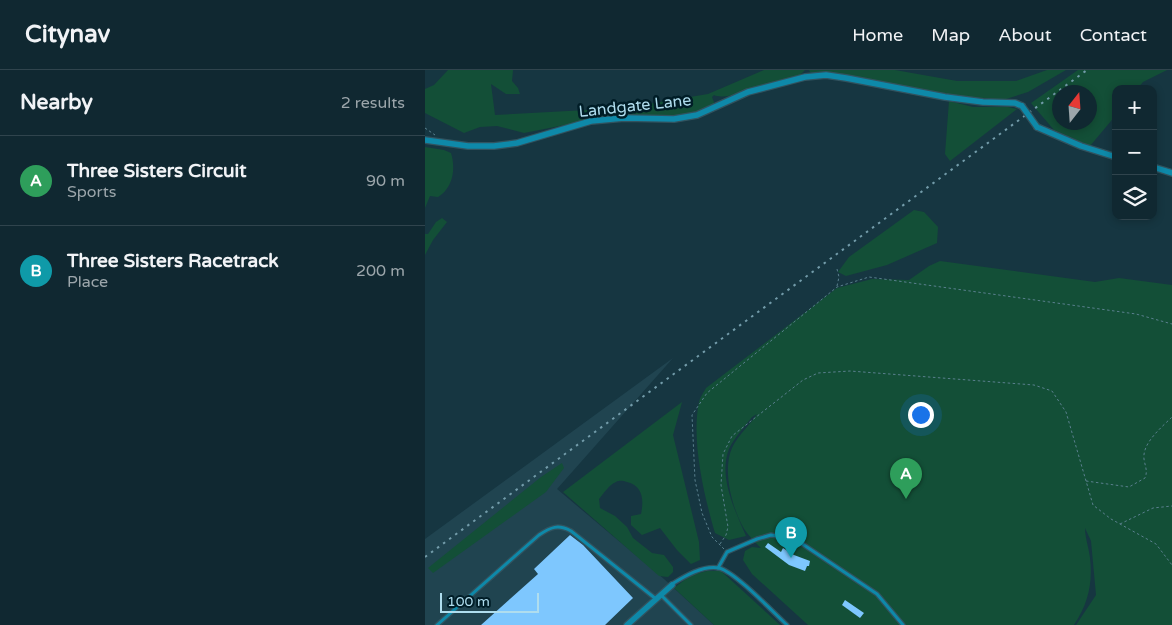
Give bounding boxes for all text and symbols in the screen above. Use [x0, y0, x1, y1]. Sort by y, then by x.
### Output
text: Citynav [25, 20, 110, 49]
text: Home [852, 24, 903, 46]
text: Map [931, 24, 970, 46]
text: About [998, 24, 1052, 46]
text: Contact [1080, 24, 1147, 46]
north arrow [1052, 85, 1097, 130]
map controls [1112, 85, 1157, 220]
button: + [1112, 85, 1157, 130]
text: Nearby [20, 90, 93, 115]
street label: Landgate Lane [578, 90, 692, 122]
text: 2 results [341, 93, 405, 113]
button: − [1112, 130, 1157, 175]
text: Three Sisters Circuit [67, 160, 247, 182]
text: A [30, 171, 42, 191]
text: 90 m [366, 171, 405, 191]
button: layers [1112, 175, 1157, 220]
text: Sports [67, 182, 116, 202]
text: Three Sisters Racetrack [67, 250, 279, 272]
text: B [30, 261, 42, 281]
text: 200 m [356, 261, 405, 281]
text: Place [67, 272, 108, 292]
your location [908, 402, 934, 428]
pin: A [890, 458, 922, 499]
pin: B [775, 517, 807, 558]
scale bar [440, 590, 539, 613]
text: 100 m [447, 593, 490, 610]

